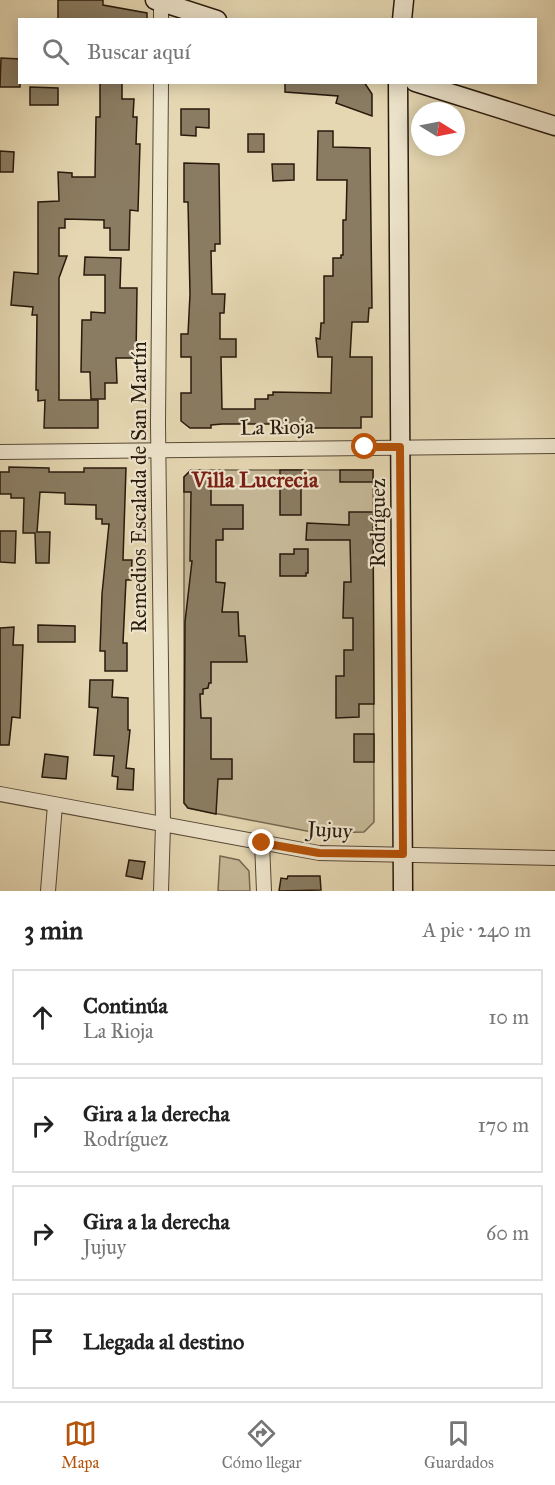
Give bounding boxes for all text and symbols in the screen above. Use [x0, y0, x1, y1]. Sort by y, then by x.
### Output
search box [18, 18, 537, 84]
icon: search [39, 35, 72, 68]
text: Buscar aquí [87, 38, 190, 65]
north arrow [411, 102, 465, 156]
street label: Remedios Escalada de San Martín [126, 341, 152, 633]
street label: La Rioja [240, 413, 314, 441]
route start [351, 433, 377, 459]
district label: Villa Lucrecia [191, 466, 319, 493]
street label: Rodríguez [365, 478, 391, 568]
street label: Jujuy [305, 815, 355, 845]
route end [248, 829, 274, 855]
text: 3 min [24, 914, 83, 946]
text: A pie · 240 m [423, 918, 531, 942]
text: Continúa [83, 992, 168, 1019]
icon: ahead [26, 1001, 59, 1034]
text: 10 m [488, 1005, 529, 1029]
text: La Rioja [83, 1019, 154, 1043]
text: Gira a la derecha [83, 1100, 230, 1127]
icon: right [26, 1109, 59, 1142]
text: 170 m [478, 1113, 529, 1137]
text: Rodríguez [83, 1127, 168, 1151]
text: Gira a la derecha [83, 1208, 230, 1235]
icon: right [26, 1217, 59, 1250]
text: 60 m [486, 1221, 529, 1245]
text: Jujuy [83, 1235, 126, 1259]
icon: arrive [26, 1325, 59, 1358]
text: Llegada al destino [83, 1328, 244, 1355]
tab: Mapa [61, 1417, 99, 1472]
tab: Cómo llegar [222, 1417, 301, 1472]
tab: Guardados [424, 1417, 494, 1472]

